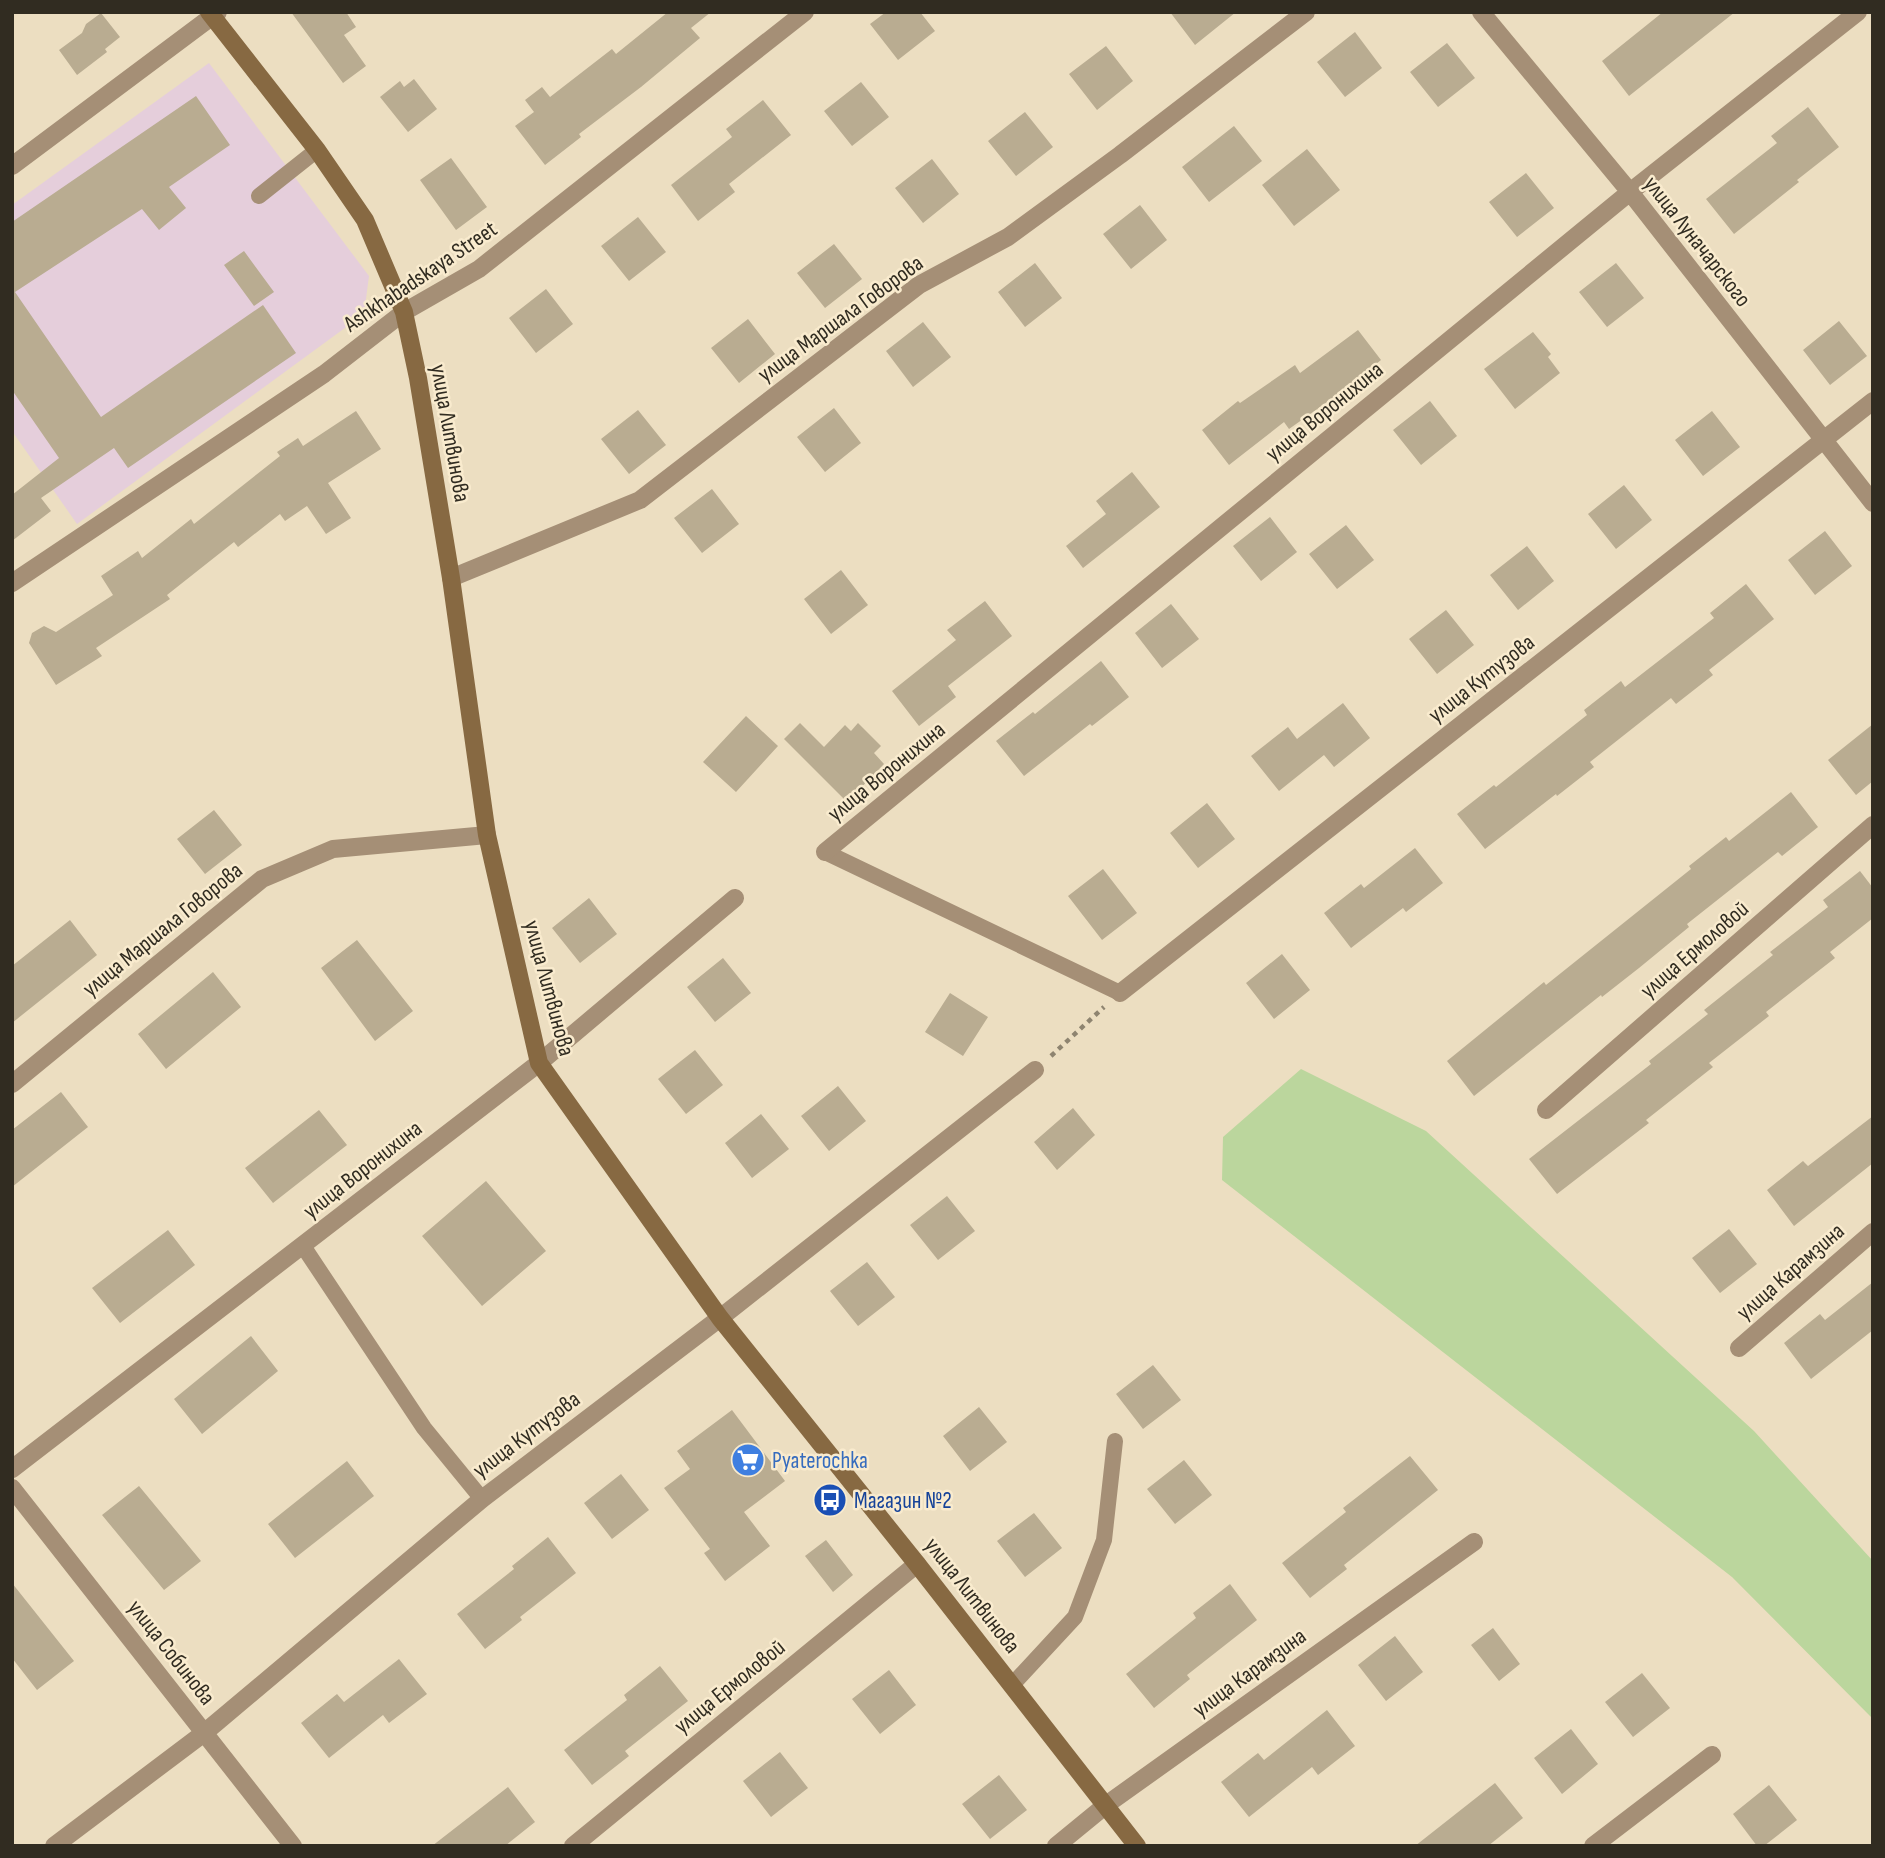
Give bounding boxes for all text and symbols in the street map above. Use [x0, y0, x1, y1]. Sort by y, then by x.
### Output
street label: улица Луначарского [1638, 171, 1757, 312]
street label: Ashkhabadskaya Street [338, 215, 502, 339]
street label: улица Маршала Говорова [752, 249, 929, 388]
street label: улица Воронихина [1260, 356, 1389, 468]
street label: улица Литвинова [424, 362, 476, 504]
street label: улица Кутузова [1423, 629, 1540, 729]
street label: улица Воронихина [822, 716, 951, 828]
street label: улица Маршала Говорова [77, 857, 248, 1003]
street label: улица Ермоловой [1635, 895, 1755, 1005]
street label: улица Литвинова [517, 917, 581, 1059]
street label: улица Воронихина [298, 1115, 428, 1225]
street label: улица Карамзина [1731, 1217, 1850, 1326]
street label: улица Кутузова [467, 1385, 586, 1484]
supermarket icon: Pyaterochka [729, 1441, 767, 1479]
place label: Pyaterochka [772, 1447, 868, 1475]
bus stop icon: Магазин №2 [811, 1481, 849, 1519]
place label: Магазин №2 [854, 1487, 952, 1515]
street label: улица Литвинова [918, 1532, 1026, 1659]
street label: улица Собинова [121, 1594, 221, 1711]
street label: улица Карамзина [1187, 1622, 1312, 1723]
street label: улица Ермоловой [668, 1634, 791, 1740]

